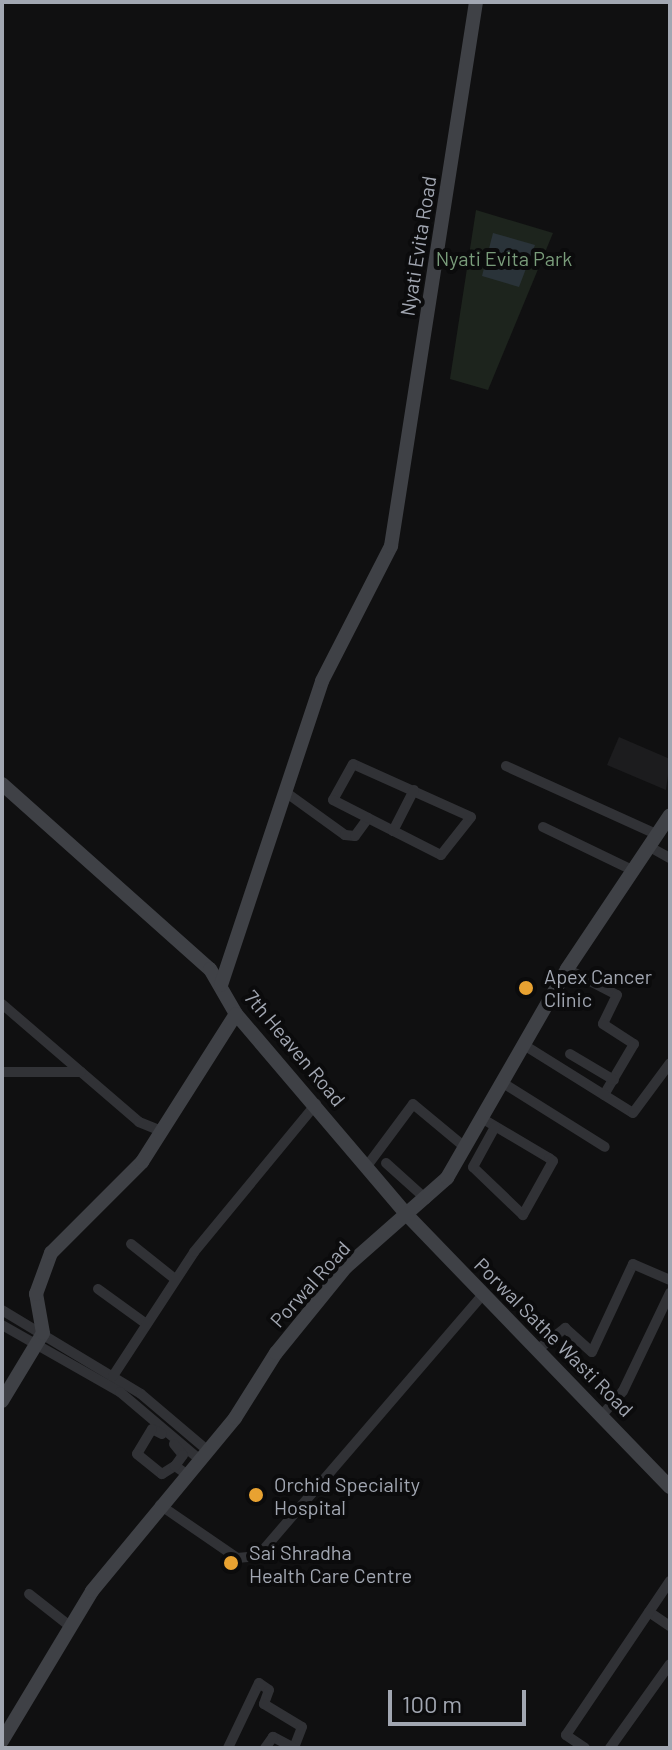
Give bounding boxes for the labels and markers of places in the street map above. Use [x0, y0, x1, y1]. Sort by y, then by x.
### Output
place label: Apex Cancer Clinic [544, 964, 652, 1011]
marker: Apex Cancer Clinic [515, 977, 537, 999]
place label: Orchid Speciality Hospital [274, 1472, 420, 1519]
marker: Orchid Speciality Hospital [245, 1484, 267, 1506]
place label: Sai Shradha Health Care Centre [249, 1540, 412, 1587]
marker: Sai Shradha Health Care Centre [220, 1552, 242, 1574]

